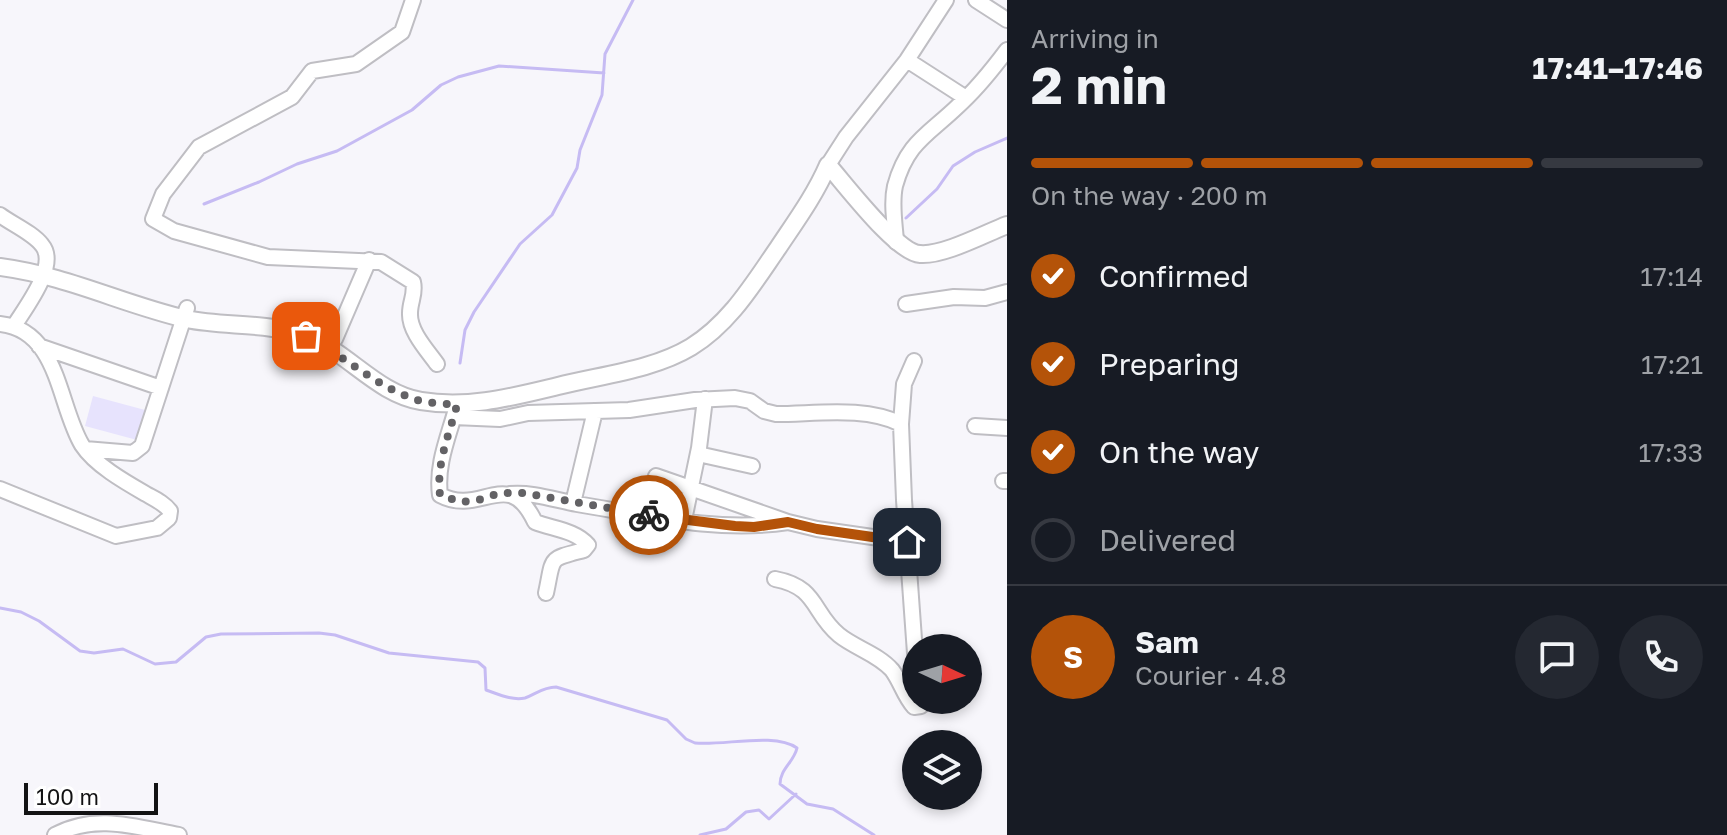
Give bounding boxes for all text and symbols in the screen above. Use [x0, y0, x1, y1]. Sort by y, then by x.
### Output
text: Arriving in [1031, 23, 1159, 54]
text: 17:41–17:46 [1532, 50, 1703, 86]
text: 2 min [1031, 53, 1167, 115]
text: On the way · 200 m [1031, 180, 1268, 211]
icon: check [1031, 254, 1075, 298]
text: Confirmed [1099, 258, 1249, 294]
text: 17:14 [1640, 261, 1703, 292]
pin [272, 302, 340, 370]
icon: bag [284, 314, 328, 358]
icon: check [1031, 342, 1075, 386]
text: Preparing [1099, 346, 1240, 382]
text: 17:21 [1641, 349, 1703, 380]
icon: check [1031, 430, 1075, 474]
text: On the way [1099, 434, 1259, 470]
text: 17:33 [1638, 437, 1703, 468]
courier [609, 475, 689, 555]
icon: bike [627, 493, 671, 537]
pin [873, 508, 941, 576]
icon: home [885, 520, 929, 564]
text: Delivered [1099, 522, 1236, 558]
button: chat [1515, 615, 1599, 699]
button: phone [1619, 615, 1703, 699]
text: Sam [1135, 624, 1199, 660]
north arrow [902, 634, 982, 714]
map controls [902, 634, 982, 810]
text: S [1063, 639, 1083, 675]
text: Courier · 4.8 [1135, 660, 1287, 691]
button: layers [902, 730, 982, 810]
scale bar [24, 779, 158, 815]
text: 100 m [36, 783, 99, 810]

